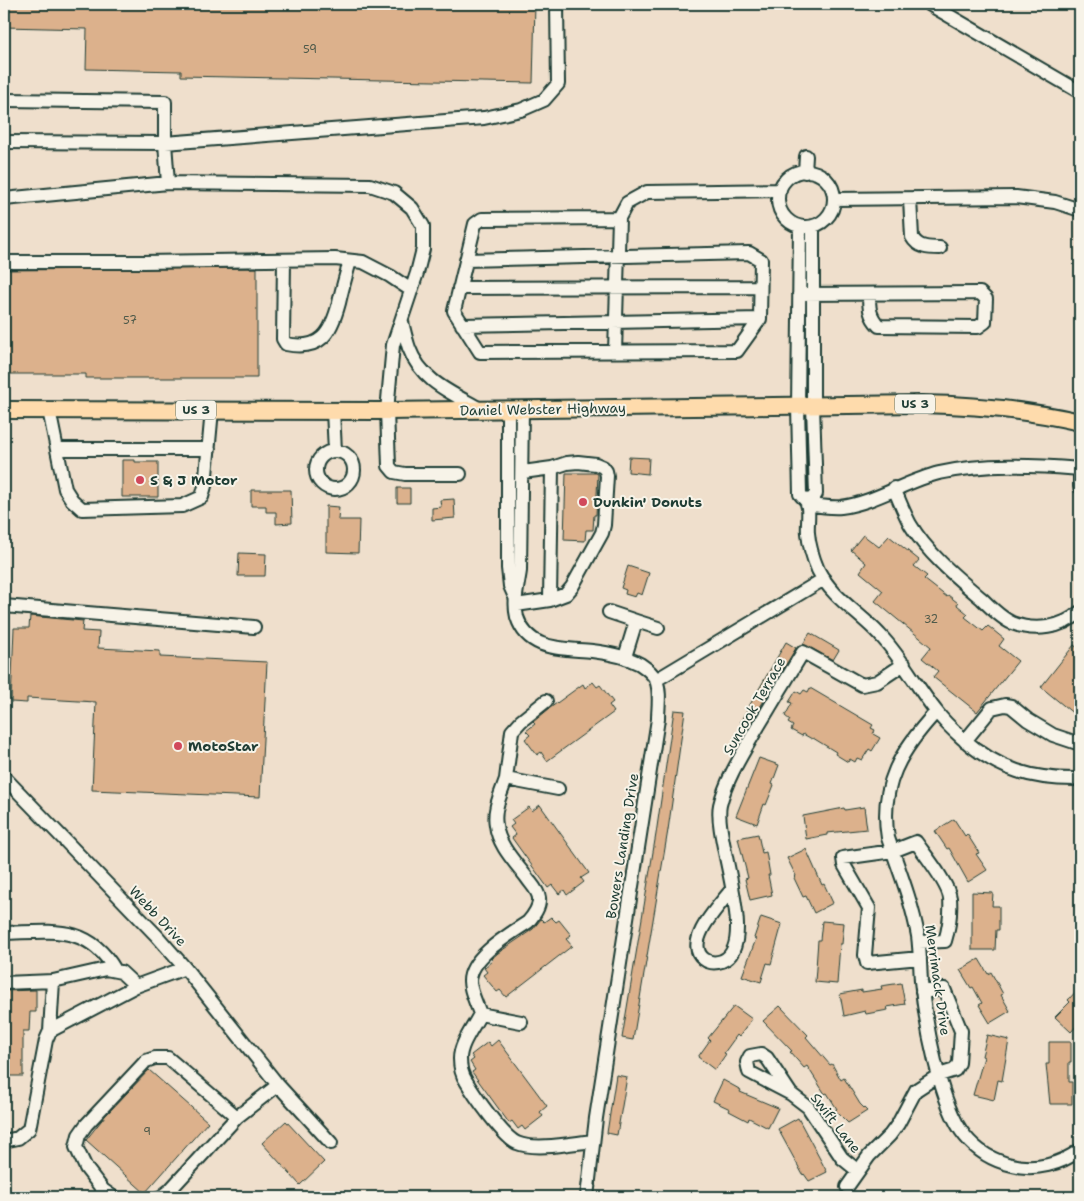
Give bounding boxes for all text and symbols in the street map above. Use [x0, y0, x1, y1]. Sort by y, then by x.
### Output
house number: 59 [303, 42, 317, 57]
house number: 57 [123, 313, 137, 328]
road number: US 3 [895, 394, 935, 414]
street label: Daniel Webster Highway [460, 399, 626, 419]
road number: US 3 [176, 400, 216, 420]
place label: S & J Motor [150, 471, 238, 489]
marker: S & J Motor [134, 474, 146, 486]
place label: Dunkin' Donuts [593, 493, 702, 511]
marker: Dunkin' Donuts [577, 496, 589, 508]
house number: 32 [924, 612, 938, 627]
street label: Suncook Terrace [719, 654, 789, 758]
place label: MotoStar [188, 737, 259, 755]
marker: MotoStar [172, 740, 184, 752]
street label: Bowers Landing Drive [602, 772, 642, 920]
street label: Webb Drive [125, 882, 191, 950]
street label: Merrimack Drive [921, 923, 955, 1037]
street label: Swift Lane [807, 1089, 865, 1157]
house number: 9 [143, 1124, 151, 1139]

